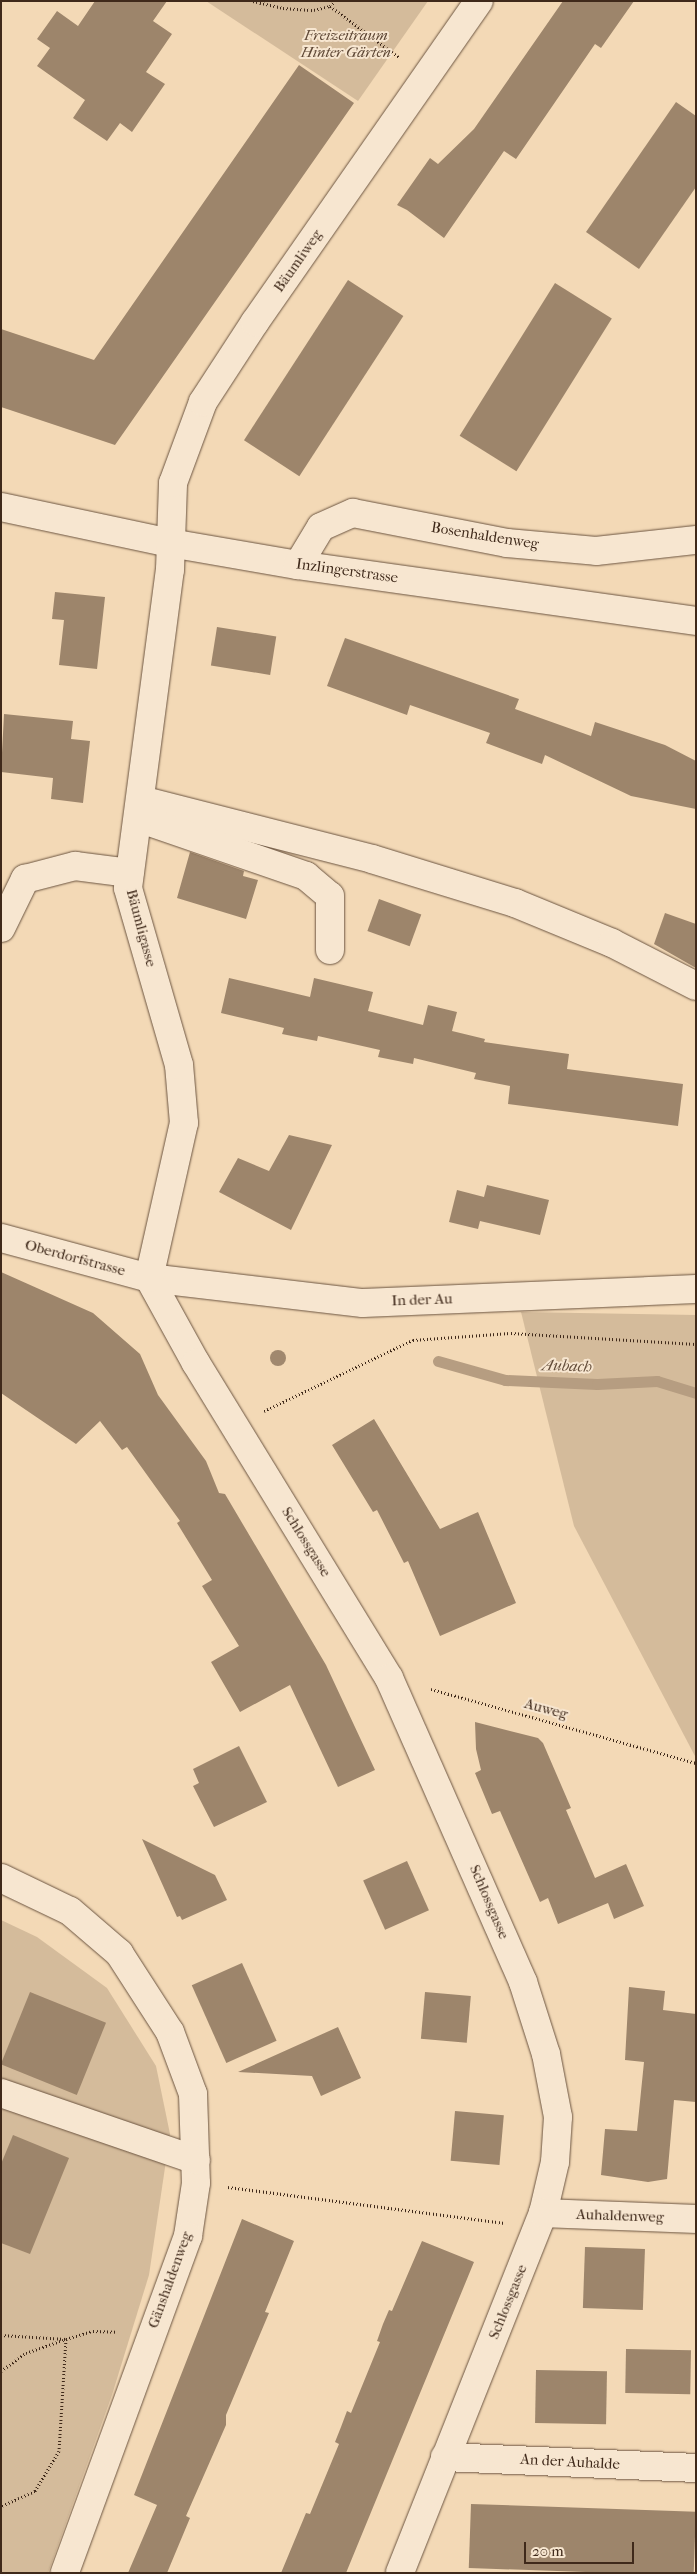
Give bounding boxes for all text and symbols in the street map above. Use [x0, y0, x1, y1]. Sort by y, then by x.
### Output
park label: Freizeitraum Hinter Gärten [301, 26, 391, 61]
street label: Bäumliweg [270, 226, 326, 296]
street label: Bosenhaldenweg [430, 519, 540, 553]
street label: Inzlingerstrasse [295, 555, 399, 587]
street label: Bäumligasse [122, 887, 160, 969]
street label: Oberdorfstrasse [23, 1236, 127, 1280]
street label: In der Au [391, 1290, 453, 1310]
water label: Aubach [542, 1356, 592, 1376]
street label: Schlossgasse [277, 1504, 335, 1580]
street label: Auweg [522, 1695, 570, 1723]
street label: Schlossgasse [465, 1862, 513, 1942]
street label: Auhaldenweg [576, 2205, 664, 2227]
street label: Gänshaldenweg [144, 2229, 196, 2331]
street label: Schlossgasse [485, 2262, 531, 2342]
street label: An der Auhalde [520, 2450, 620, 2474]
scale bar [527, 2532, 637, 2564]
text: 20 m [532, 2542, 564, 2560]

